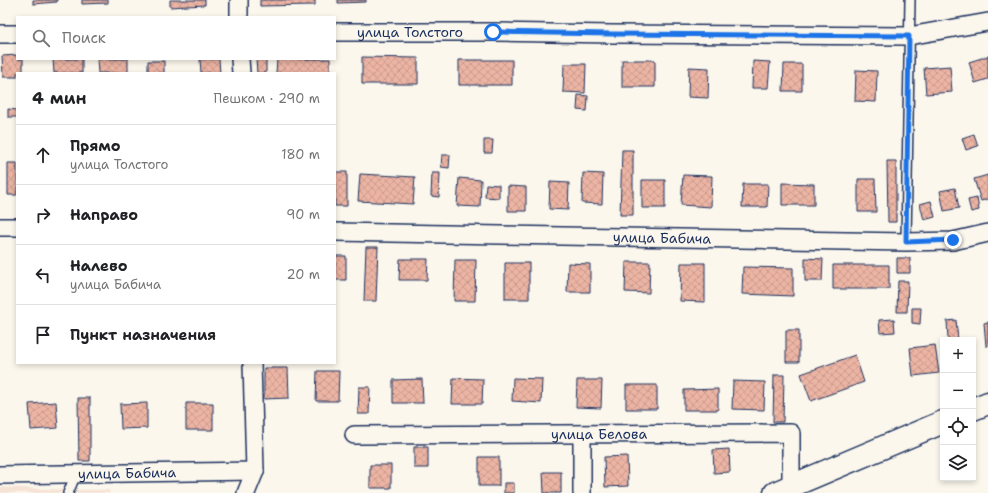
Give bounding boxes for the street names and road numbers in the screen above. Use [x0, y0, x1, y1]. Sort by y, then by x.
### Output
street label: улица Толстого [357, 23, 463, 41]
street label: улица Бабича [613, 228, 711, 248]
street label: улица Белова [551, 425, 647, 443]
street label: улица Бабича [78, 463, 176, 483]

